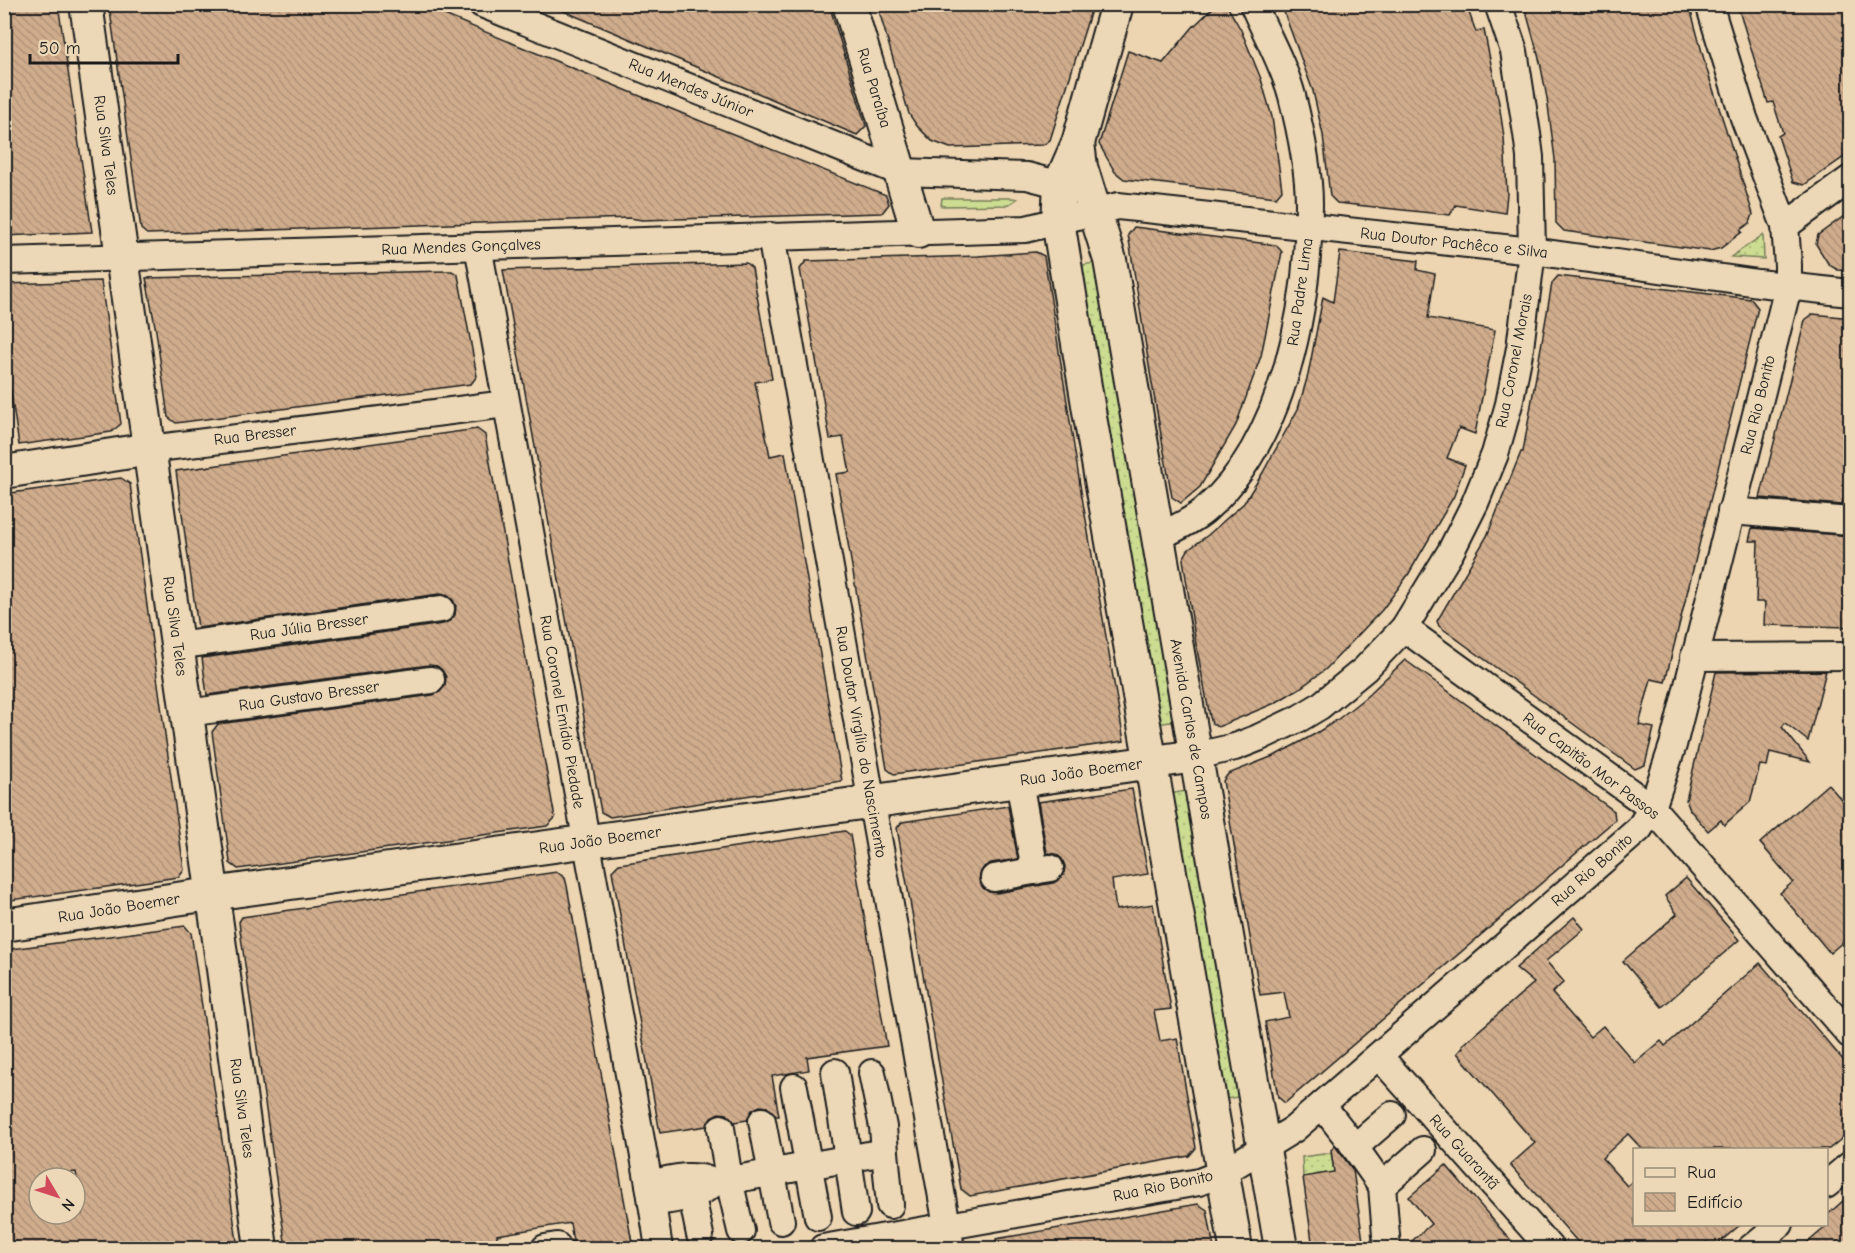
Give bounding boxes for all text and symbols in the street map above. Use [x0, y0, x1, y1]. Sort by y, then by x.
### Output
scale bar [30, 27, 178, 65]
text: 50 m [39, 38, 81, 59]
street label: Rua Paraíba [853, 46, 895, 130]
street label: Rua Mendes Júnior [626, 55, 757, 121]
street label: Rua Silva Teles [90, 94, 122, 196]
street label: Rua Doutor Pachêco e Silva [1359, 224, 1549, 262]
street label: Rua Mendes Gonçalves [381, 235, 541, 259]
street label: Rua Padre Lima [1284, 237, 1316, 347]
street label: Rua Coronel Morais [1492, 292, 1536, 430]
street label: Rua Rio Bonito [1737, 353, 1779, 457]
street label: Rua Bresser [213, 421, 298, 449]
street label: Rua Silva Teles [159, 575, 191, 677]
street label: Rua Júlia Bresser [249, 610, 370, 644]
street label: Rua Coronel Emídio Piedade [536, 614, 588, 810]
street label: Rua Doutor Virgílio do Nascimento [832, 625, 890, 859]
street label: Avenida Carlos de Campos [1166, 637, 1216, 821]
street label: Rua Gustavo Bresser [238, 677, 381, 715]
street label: Rua Capitão Mor Passos [1519, 709, 1663, 823]
street label: Rua João Boemer [1019, 754, 1144, 789]
street label: Rua João Boemer [538, 822, 663, 857]
street label: Rua Rio Bonito [1548, 830, 1636, 910]
street label: Rua João Boemer [57, 889, 182, 927]
street label: Rua Silva Teles [226, 1057, 258, 1159]
street label: Rua Guarantã [1426, 1111, 1502, 1193]
legend [1633, 1148, 1828, 1226]
text: Rua [1687, 1162, 1716, 1183]
north arrow [27, 1166, 87, 1226]
street label: Rua Rio Bonito [1111, 1167, 1215, 1205]
text: Edifício [1687, 1192, 1743, 1213]
text: N [58, 1195, 78, 1215]

